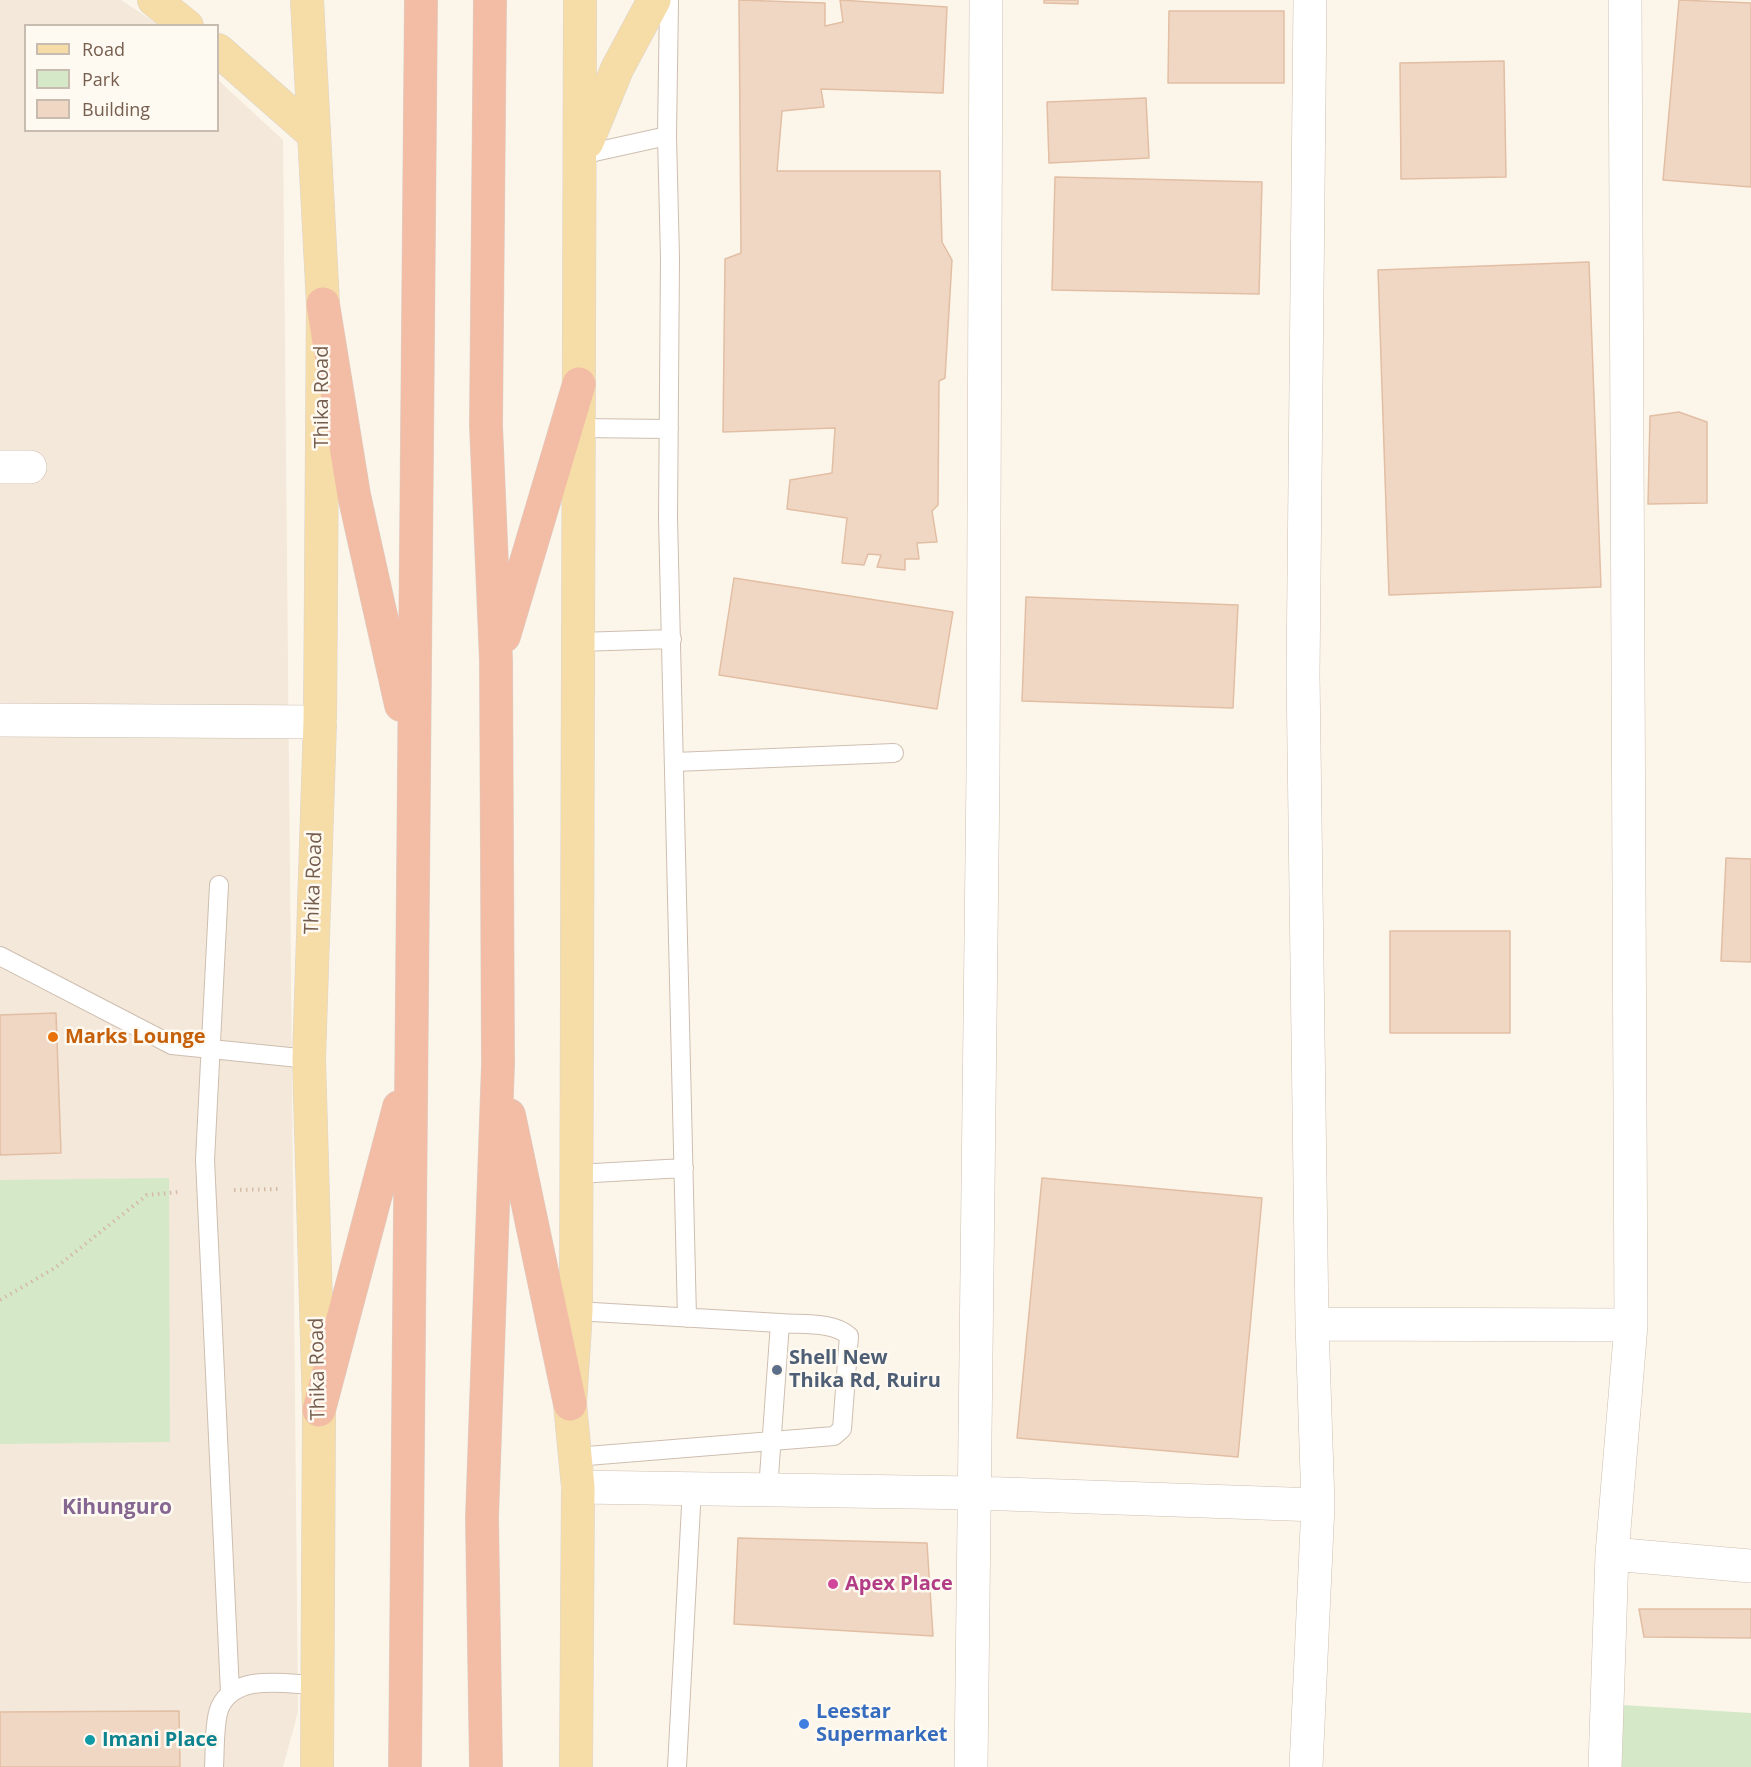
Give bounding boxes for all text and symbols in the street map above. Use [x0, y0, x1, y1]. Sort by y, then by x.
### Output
legend [24, 24, 219, 132]
text: Road [82, 37, 125, 61]
text: Park [82, 67, 120, 91]
text: Building [82, 97, 150, 121]
street label: Thika Road [310, 346, 334, 448]
street label: Thika Road [300, 831, 328, 935]
place label: Marks Lounge [65, 1025, 206, 1049]
marker: Marks Lounge [46, 1030, 60, 1044]
street label: Thika Road [305, 1317, 331, 1421]
place label: Shell New Thika Rd, Ruiru [789, 1346, 941, 1393]
marker: Shell New Thika Rd, Ruiru [770, 1363, 784, 1377]
district label: Kihunguro [62, 1495, 172, 1521]
place label: Apex Place [845, 1572, 953, 1596]
marker: Apex Place [826, 1577, 840, 1591]
place label: Leestar Supermarket [816, 1700, 947, 1747]
marker: Leestar Supermarket [797, 1717, 811, 1731]
place label: Imani Place [102, 1728, 218, 1752]
marker: Imani Place [83, 1733, 97, 1747]

